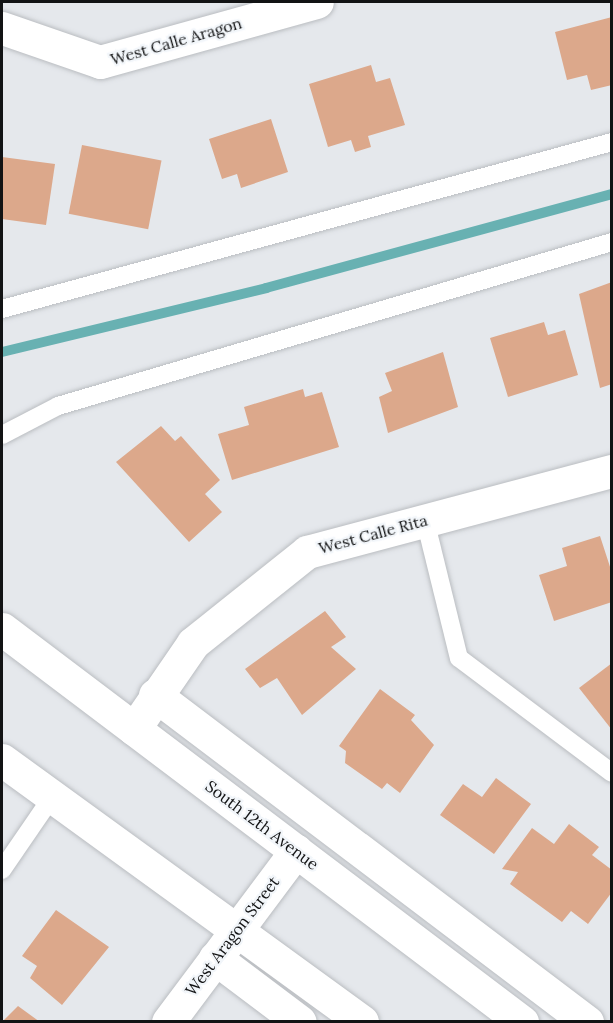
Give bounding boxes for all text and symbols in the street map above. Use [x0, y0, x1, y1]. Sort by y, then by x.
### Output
street label: West Calle Aragon [108, 13, 244, 69]
street label: West Calle Rita [316, 510, 430, 558]
street label: South 12th Avenue [202, 776, 322, 874]
street label: West Aragon Street [181, 873, 283, 999]

